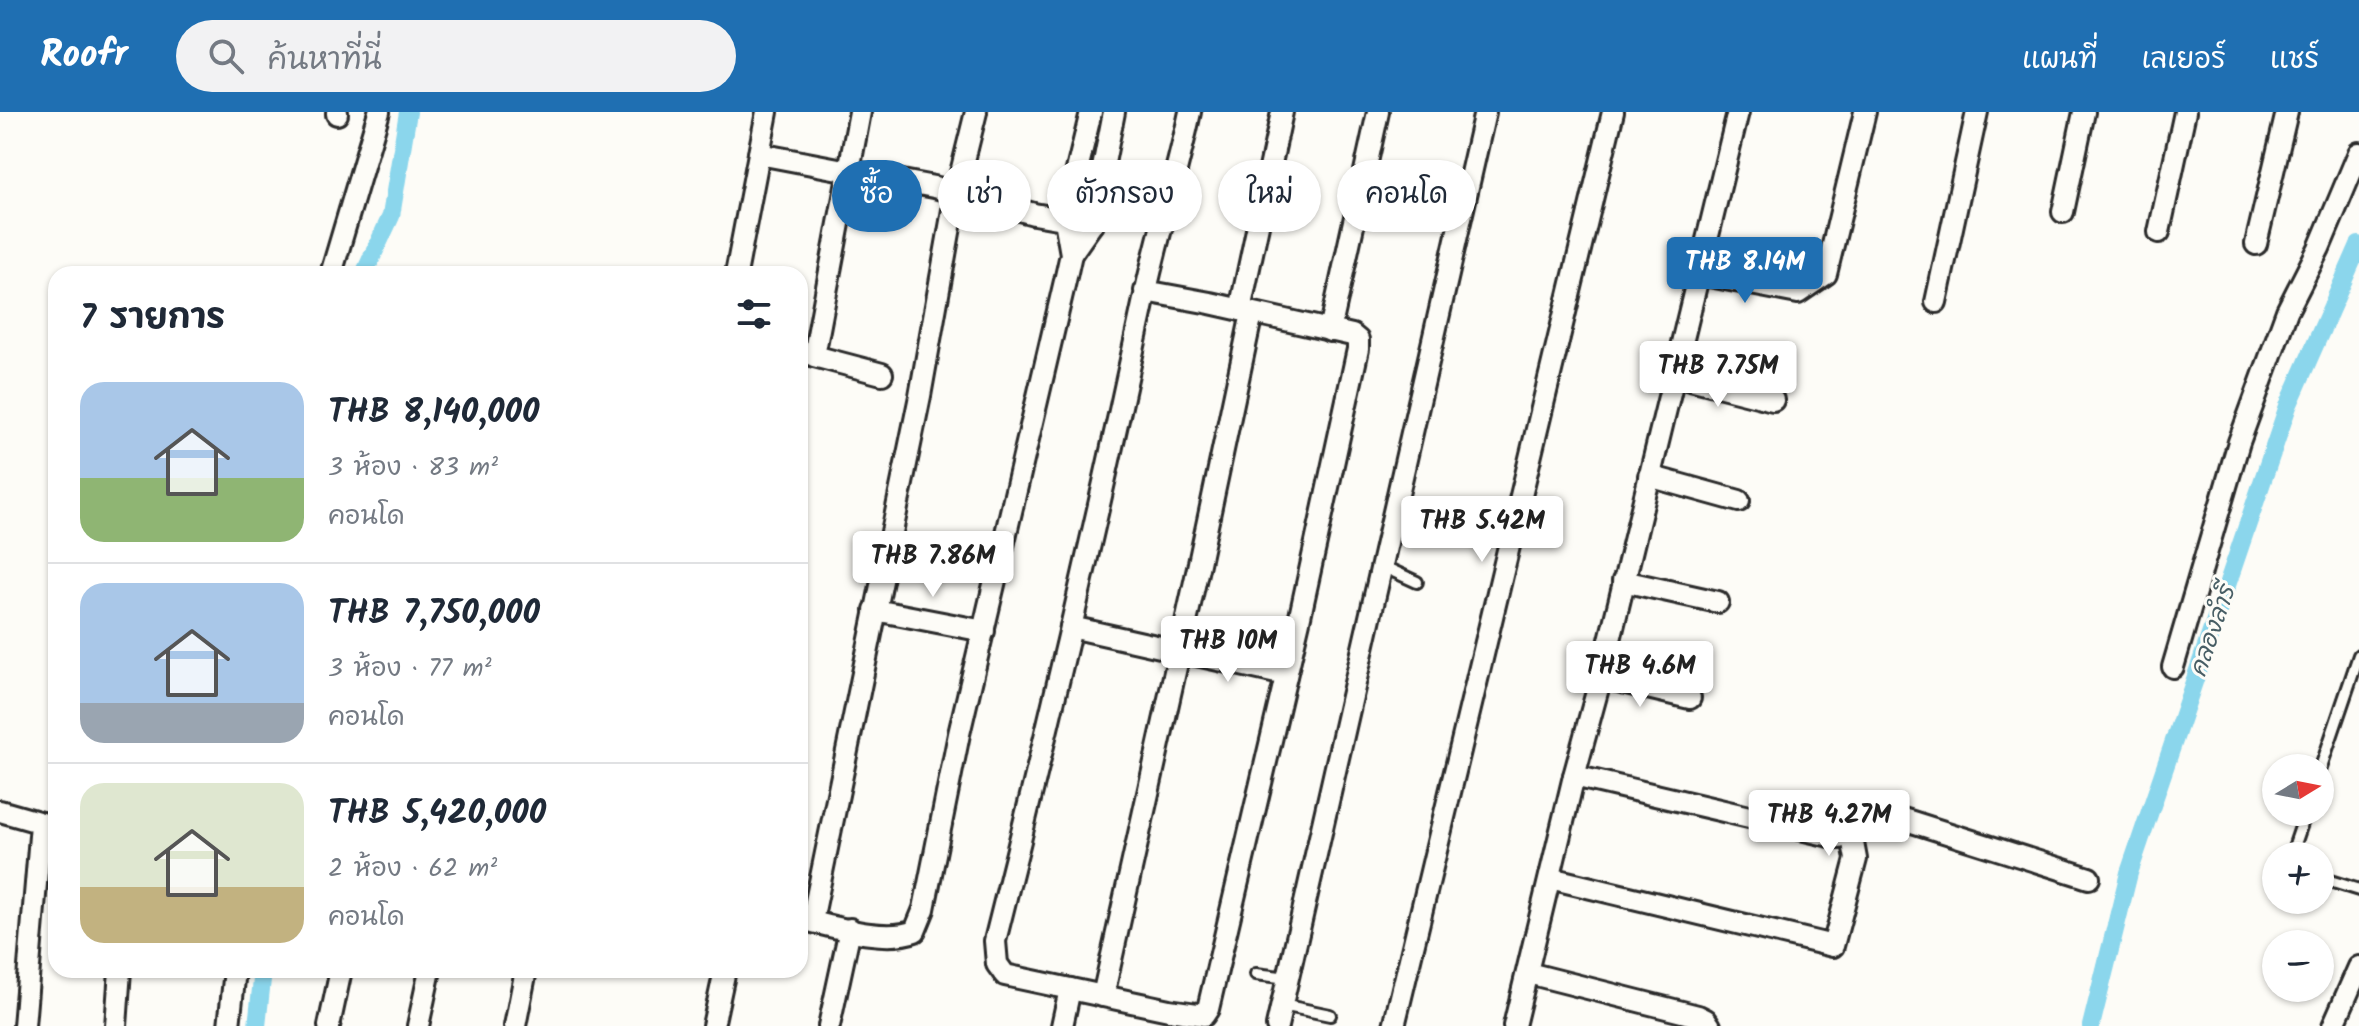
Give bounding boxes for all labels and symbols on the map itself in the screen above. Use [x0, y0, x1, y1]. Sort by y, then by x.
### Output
pin: THB 8.14M [1653, 237, 1837, 305]
pin: THB 7.75M [1626, 341, 1810, 409]
pin: THB 5.42M [1390, 496, 1574, 564]
pin: THB 7.86M [841, 531, 1025, 599]
water label: คลองลำรี [2180, 575, 2249, 683]
pin: THB 10M [1154, 616, 1302, 684]
pin: THB 4.6M [1557, 641, 1723, 709]
north arrow [2262, 754, 2334, 826]
pin: THB 4.27M [1737, 790, 1921, 858]

